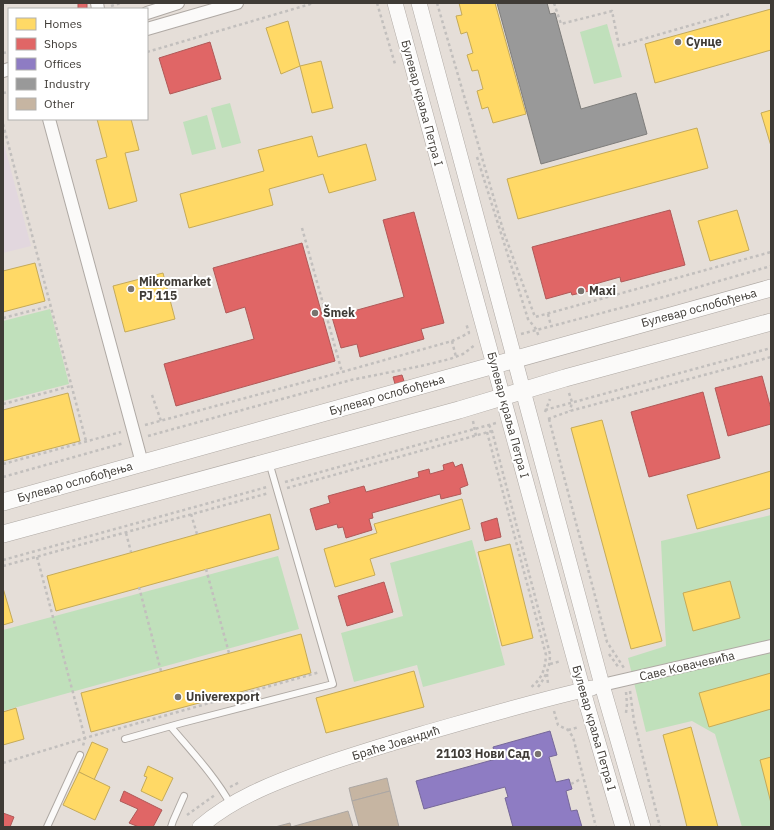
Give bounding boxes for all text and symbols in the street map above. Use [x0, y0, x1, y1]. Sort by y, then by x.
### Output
legend [8, 8, 148, 120]
text: Homes [44, 16, 82, 31]
place label: Сунце [686, 34, 722, 49]
text: Shops [44, 36, 77, 51]
marker: Сунце [673, 37, 683, 47]
street label: Булевар краља Петра I [398, 38, 447, 168]
text: Offices [44, 56, 82, 71]
text: Industry [44, 76, 90, 91]
text: Other [44, 96, 75, 111]
place label: Mikromarket PJ 115 [139, 274, 211, 303]
place label: Maxi [589, 283, 616, 298]
marker: Mikromarket PJ 115 [126, 284, 136, 294]
street label: Булевар ослобођења [639, 285, 759, 330]
marker: Maxi [576, 286, 586, 296]
place label: Šmek [323, 304, 355, 320]
marker: Šmek [310, 308, 320, 318]
street label: Булевар краља Петра I [484, 350, 533, 480]
street label: Булевар ослобођења [328, 371, 447, 418]
street label: Булевар ослобођења [16, 458, 135, 505]
street label: Саве Ковачевића [638, 647, 737, 684]
street label: Булевар краља Петра I [569, 663, 620, 793]
place label: Univerexport [186, 689, 260, 704]
marker: Univerexport [173, 692, 183, 702]
street label: Браће Јовандић [350, 722, 442, 763]
place label: 21103 Нови Сад [436, 746, 530, 761]
marker: 21103 Нови Сад [533, 749, 543, 759]

